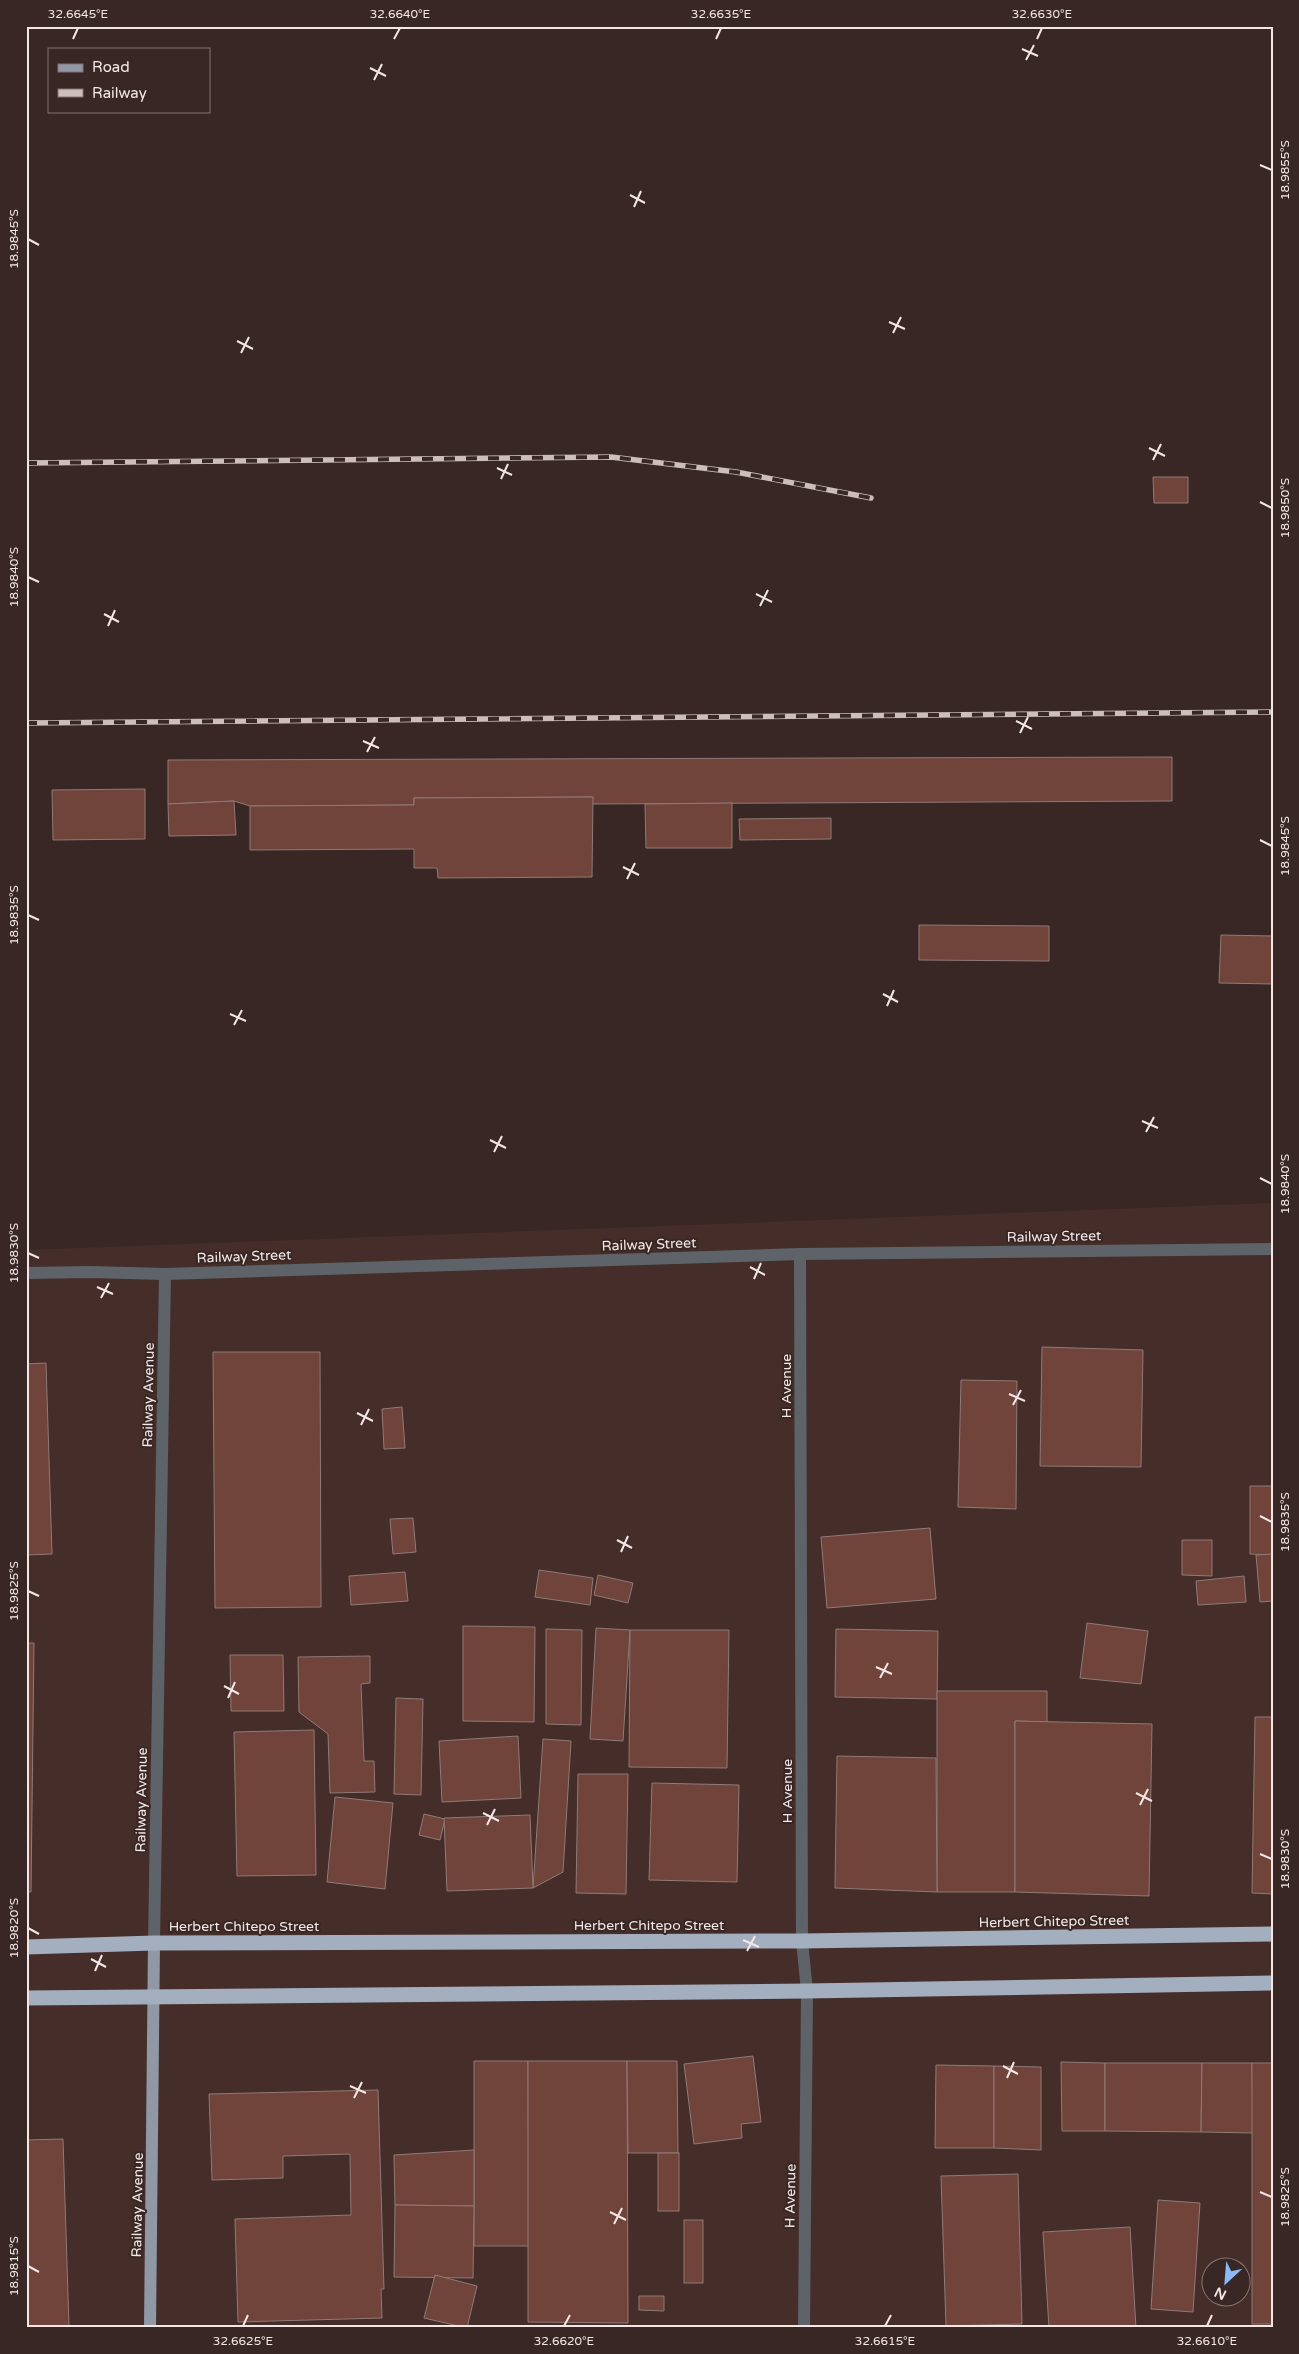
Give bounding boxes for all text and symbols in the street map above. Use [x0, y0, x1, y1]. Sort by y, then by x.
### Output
text: 32.6645°E [48, 7, 108, 21]
text: 32.6640°E [370, 7, 431, 21]
text: 32.6635°E [691, 7, 751, 21]
text: 32.6630°E [1012, 7, 1073, 21]
legend [48, 48, 210, 112]
text: Road [92, 58, 130, 76]
text: Railway [92, 84, 147, 102]
text: 18.9855°S [1278, 140, 1292, 200]
text: 18.9845°S [7, 209, 21, 269]
text: 18.9850°S [1278, 478, 1292, 538]
text: 18.9840°S [7, 547, 21, 607]
text: 18.9845°S [1278, 816, 1292, 876]
text: 18.9835°S [7, 885, 21, 945]
text: 18.9840°S [1278, 1154, 1292, 1214]
text: 18.9830°S [7, 1223, 21, 1283]
street label: Railway Street [1007, 1227, 1102, 1246]
street label: Railway Street [601, 1234, 697, 1255]
street label: Railway Street [196, 1246, 292, 1267]
street label: Railway Avenue [139, 1342, 158, 1448]
street label: H Avenue [778, 1354, 795, 1418]
text: 18.9835°S [1278, 1492, 1292, 1552]
text: 18.9825°S [7, 1561, 21, 1621]
street label: Railway Avenue [132, 1747, 151, 1853]
street label: H Avenue [779, 1759, 796, 1823]
text: 18.9830°S [1278, 1829, 1292, 1889]
text: 18.9820°S [7, 1898, 21, 1958]
street label: Herbert Chitepo Street [979, 1912, 1130, 1931]
street label: Herbert Chitepo Street [574, 1917, 725, 1934]
street label: Herbert Chitepo Street [169, 1918, 320, 1935]
street label: Railway Avenue [128, 2152, 147, 2258]
street label: H Avenue [781, 2164, 800, 2228]
text: 18.9825°S [1278, 2167, 1292, 2227]
text: 18.9815°S [7, 2236, 21, 2296]
north arrow [1202, 2256, 1252, 2306]
text: N [1212, 2283, 1229, 2303]
text: 32.6625°E [213, 2334, 273, 2348]
text: 32.6620°E [534, 2334, 595, 2348]
text: 32.6615°E [855, 2334, 915, 2348]
text: 32.6610°E [1177, 2334, 1238, 2348]

